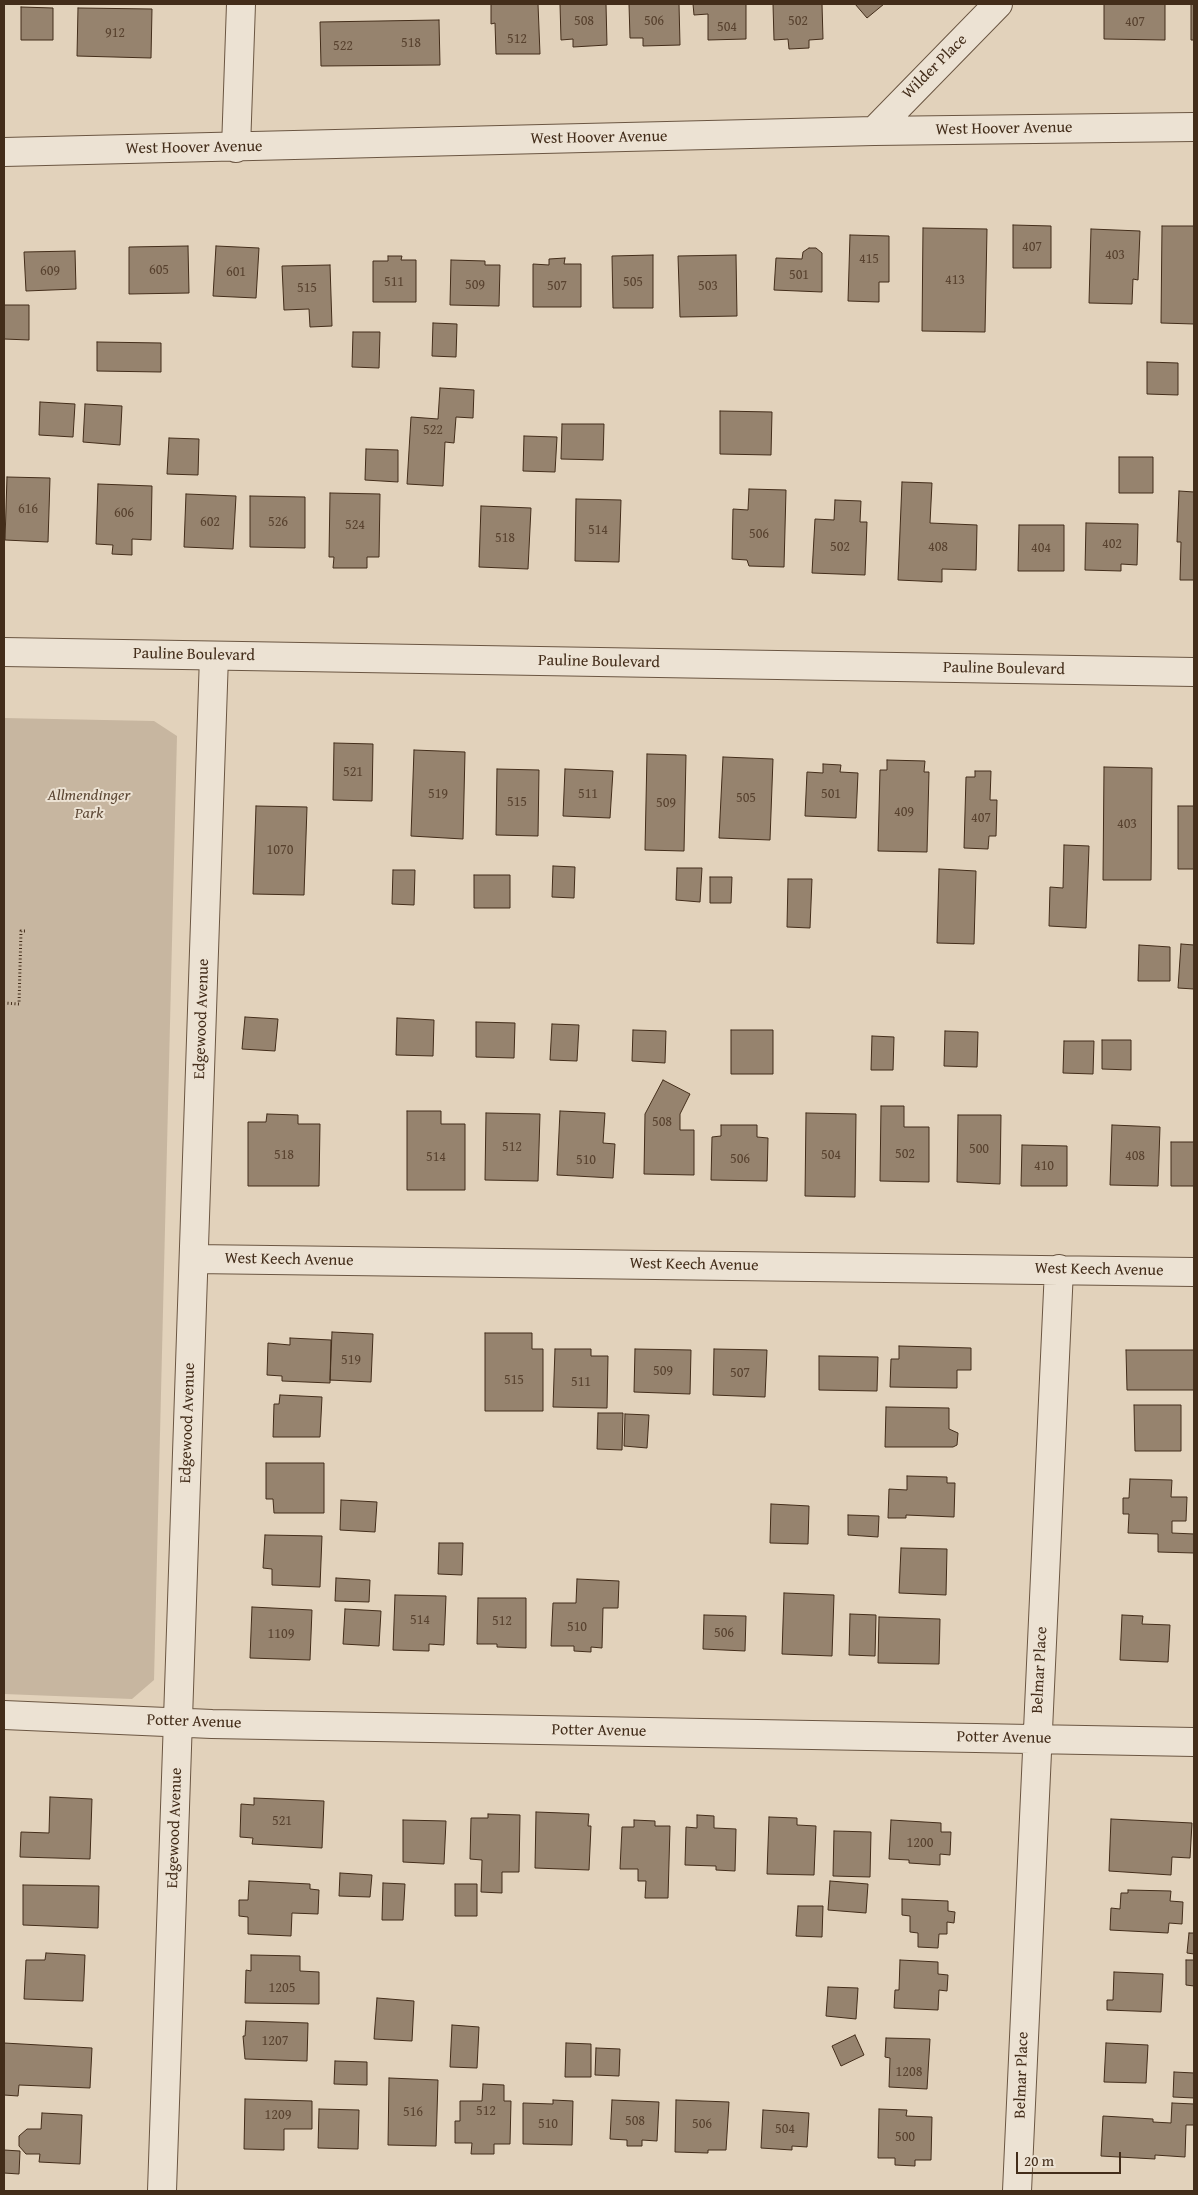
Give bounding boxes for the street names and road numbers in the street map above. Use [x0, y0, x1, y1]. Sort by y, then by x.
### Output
street label: Wilder Place [899, 31, 971, 103]
street label: West Hoover Avenue [935, 118, 1073, 140]
street label: West Hoover Avenue [530, 127, 668, 149]
street label: West Hoover Avenue [125, 137, 263, 159]
street label: Pauline Boulevard [133, 644, 255, 666]
street label: Pauline Boulevard [538, 651, 660, 673]
street label: Pauline Boulevard [943, 658, 1065, 680]
street label: Edgewood Avenue [190, 958, 214, 1080]
street label: West Keech Avenue [224, 1249, 354, 1271]
street label: West Keech Avenue [629, 1254, 759, 1276]
street label: West Keech Avenue [1034, 1259, 1164, 1281]
street label: Edgewood Avenue [176, 1362, 200, 1484]
street label: Belmar Place [1028, 1626, 1052, 1714]
street label: Potter Avenue [146, 1711, 242, 1733]
street label: Potter Avenue [551, 1721, 647, 1741]
street label: Potter Avenue [956, 1728, 1052, 1748]
street label: Edgewood Avenue [163, 1767, 187, 1889]
street label: Belmar Place [1011, 2031, 1033, 2119]

